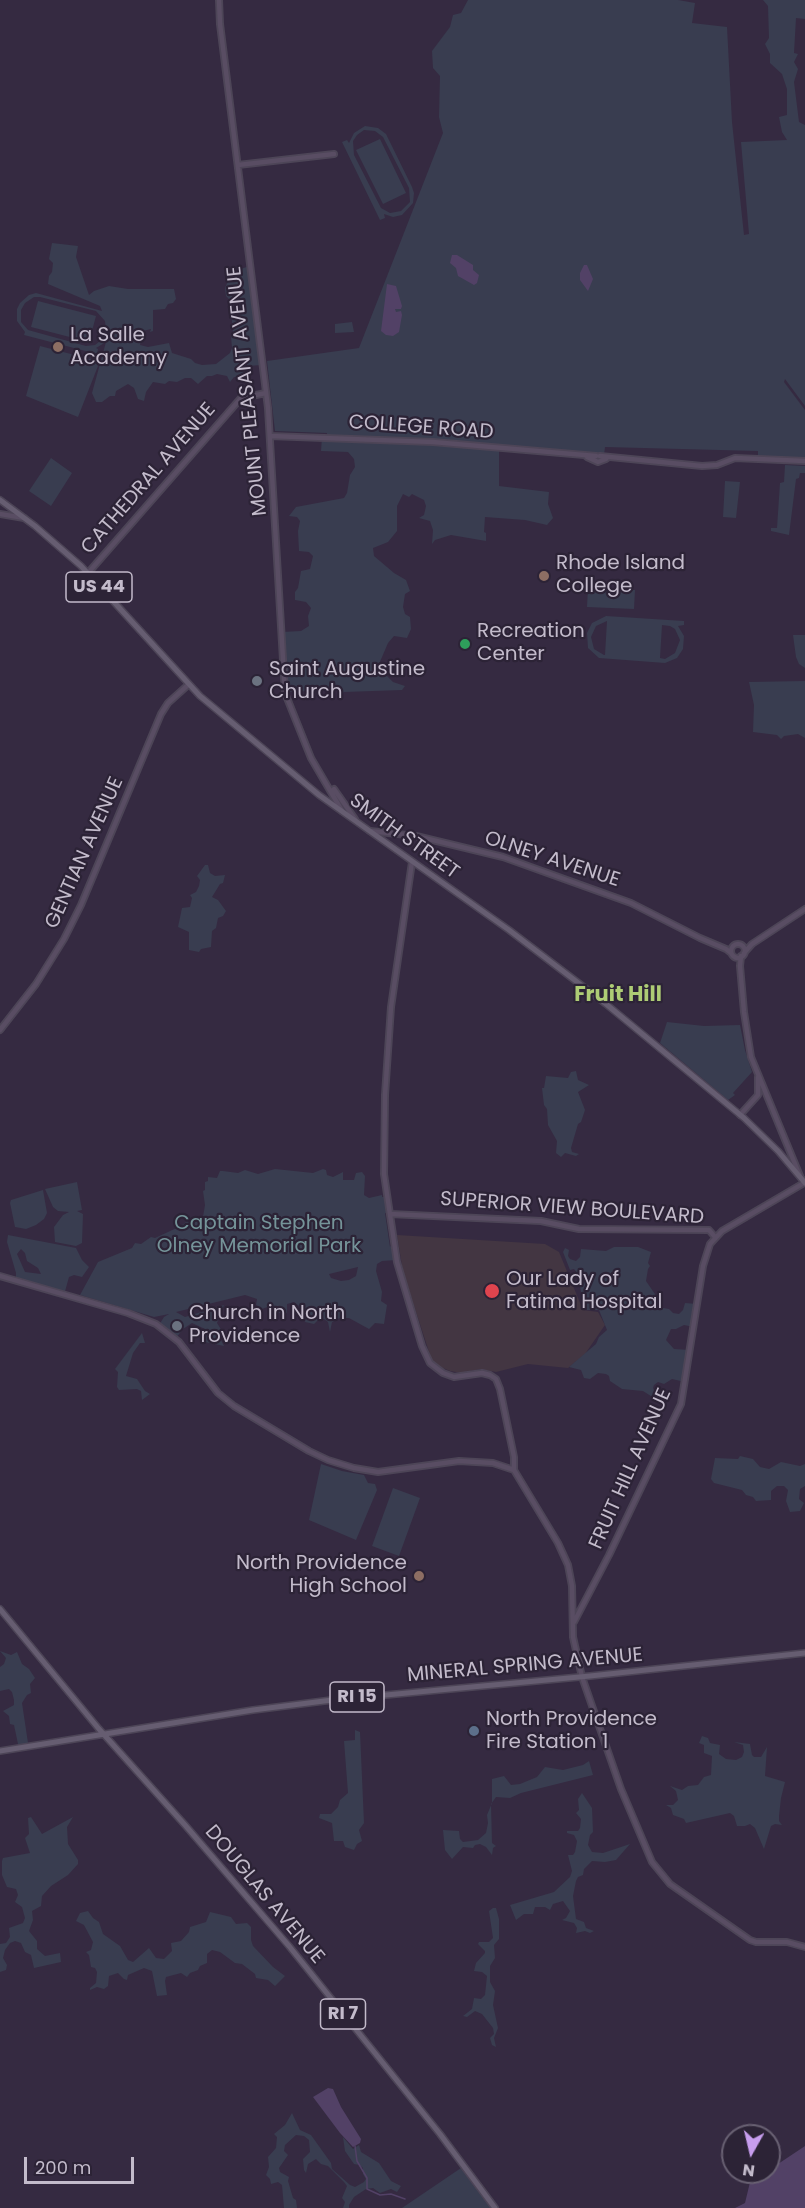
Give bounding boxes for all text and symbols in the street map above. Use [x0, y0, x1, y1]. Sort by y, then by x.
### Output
street label: MOUNT PLEASANT AVENUE [223, 265, 273, 517]
place label: La Salle Academy [70, 324, 167, 371]
marker: La Salle Academy [51, 340, 65, 354]
street label: CATHEDRAL AVENUE [77, 398, 221, 560]
street label: COLLEGE ROAD [348, 411, 494, 445]
place label: Rhode Island College [556, 552, 685, 599]
marker: Rhode Island College [537, 569, 551, 583]
road number: US 44 [66, 572, 132, 602]
place label: Recreation Center [477, 620, 585, 667]
marker: Recreation Center [458, 637, 472, 651]
place label: Saint Augustine Church [269, 658, 425, 705]
marker: Saint Augustine Church [250, 674, 264, 688]
street label: GENTIAN AVENUE [41, 773, 129, 933]
street label: SMITH STREET [344, 789, 464, 885]
street label: OLNEY AVENUE [481, 827, 623, 893]
district label: Fruit Hill [574, 983, 662, 1009]
street label: SUPERIOR VIEW BOULEVARD [439, 1188, 705, 1230]
park label: Captain Stephen Olney Memorial Park [157, 1212, 361, 1259]
place label: Our Lady of Fatima Hospital [506, 1268, 662, 1315]
marker: Our Lady of Fatima Hospital [483, 1282, 501, 1300]
place label: Church in North Providence [189, 1302, 345, 1349]
marker: Church in North Providence [170, 1319, 184, 1333]
street label: FRUIT HILL AVENUE [585, 1385, 677, 1553]
place label: North Providence High School [236, 1552, 407, 1599]
marker: North Providence High School [412, 1569, 426, 1583]
street label: MINERAL SPRING AVENUE [406, 1644, 644, 1688]
road number: RI 15 [330, 1682, 384, 1712]
place label: North Providence Fire Station 1 [486, 1708, 657, 1755]
marker: North Providence Fire Station 1 [467, 1724, 481, 1738]
street label: DOUGLAS AVENUE [199, 1821, 329, 1969]
road number: RI 7 [320, 1999, 366, 2029]
north arrow [721, 2124, 781, 2184]
scale bar [27, 2145, 136, 2183]
text: 200 m [35, 2155, 91, 2180]
text: N [741, 2158, 756, 2183]

